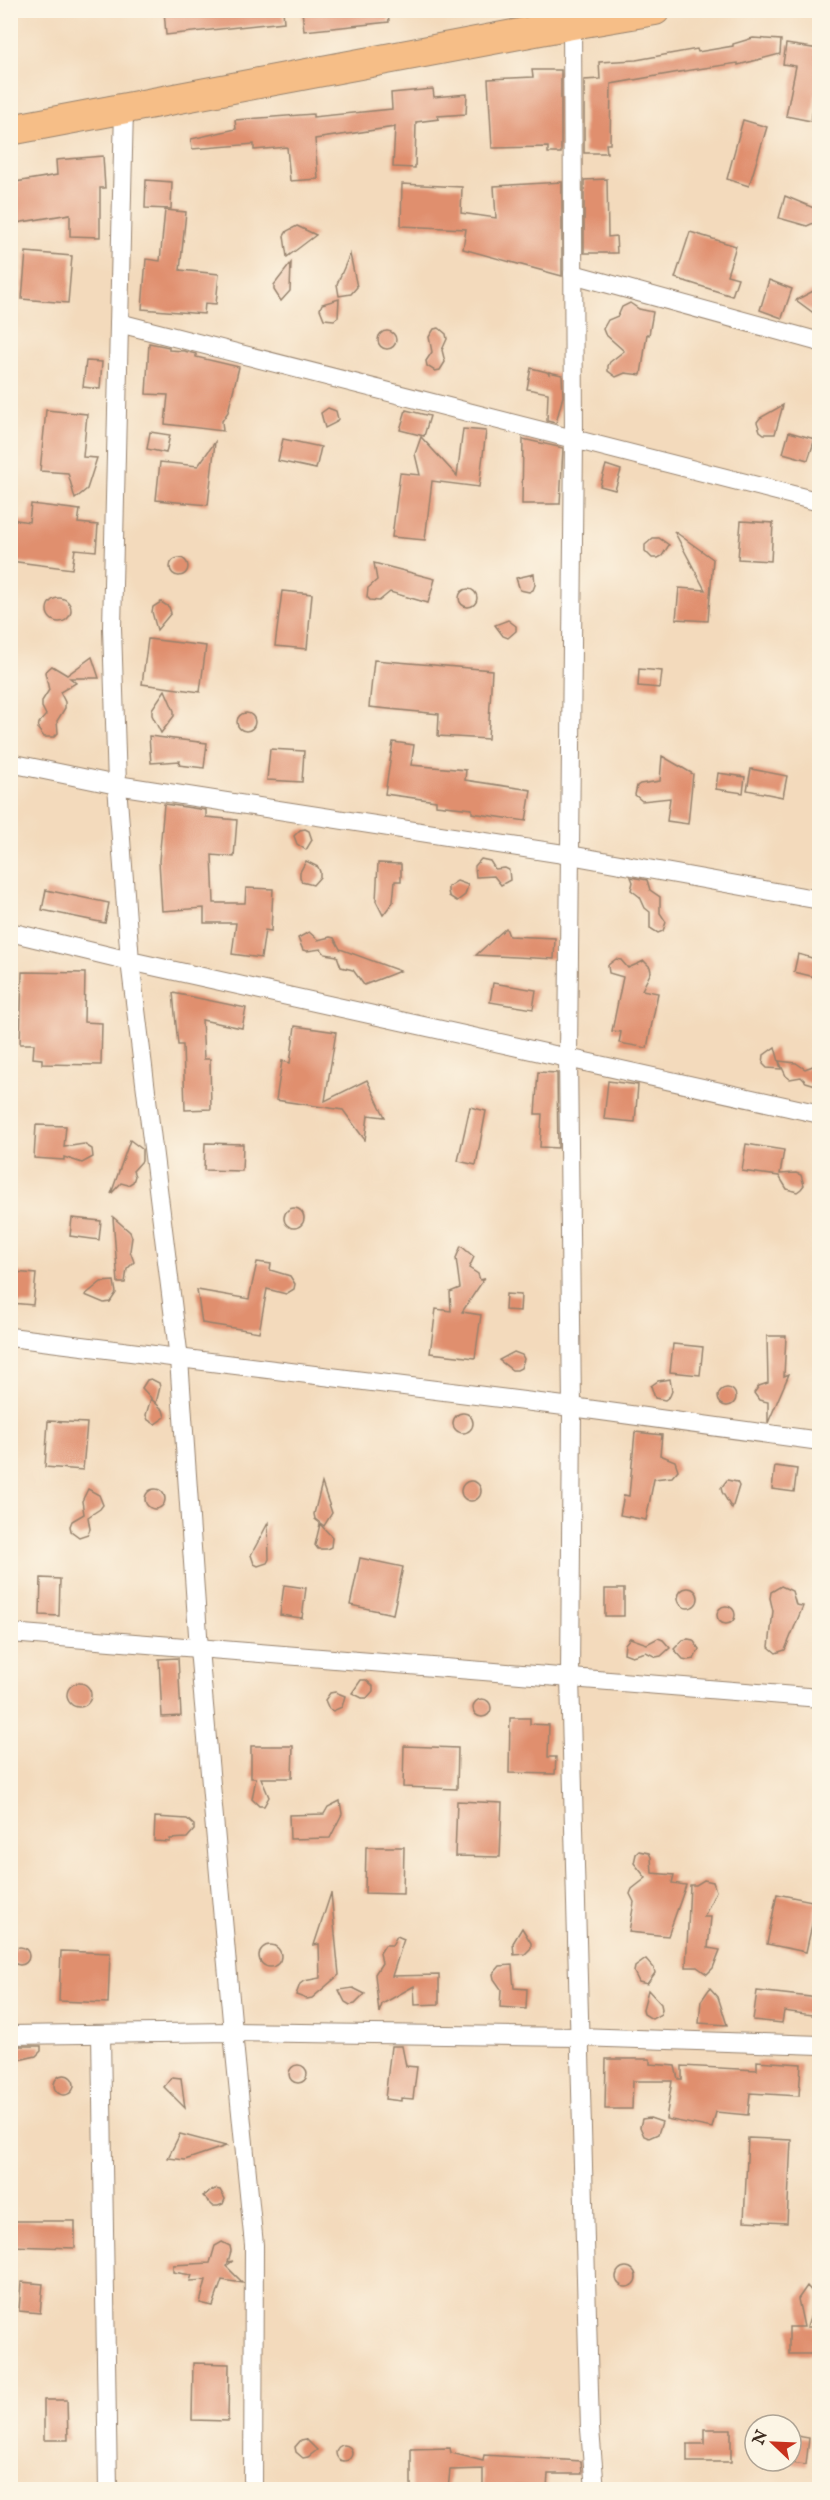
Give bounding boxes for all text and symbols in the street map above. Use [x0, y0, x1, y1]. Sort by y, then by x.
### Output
north arrow [743, 2413, 803, 2473]
text: N [749, 2427, 773, 2449]

